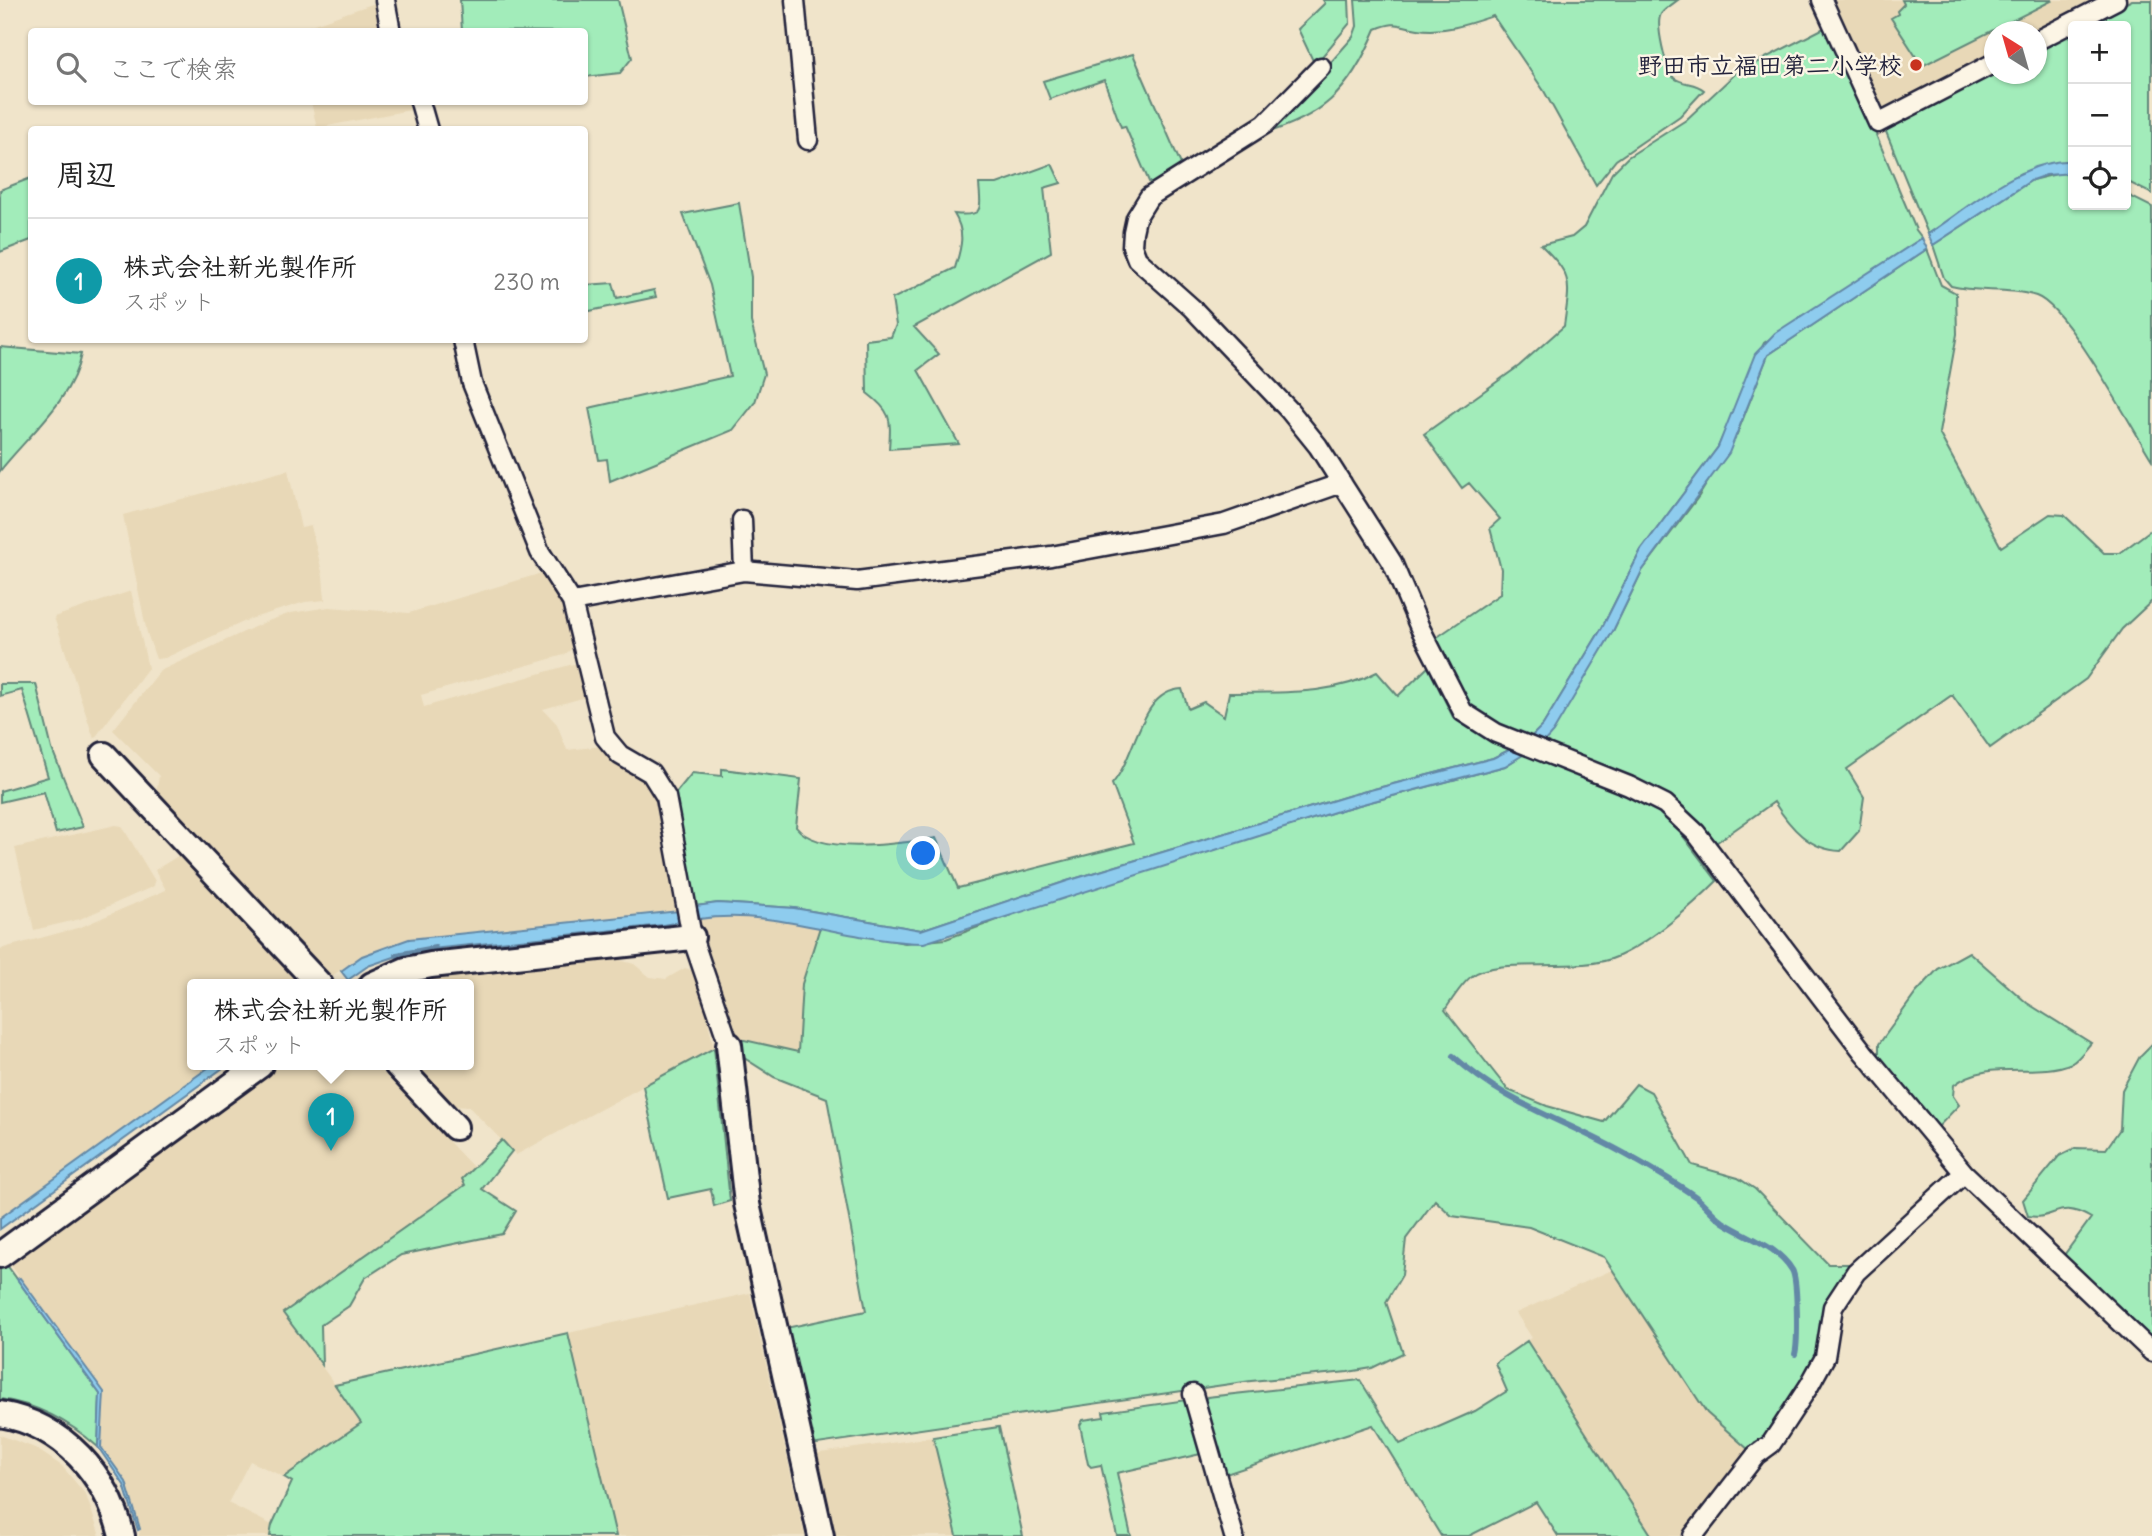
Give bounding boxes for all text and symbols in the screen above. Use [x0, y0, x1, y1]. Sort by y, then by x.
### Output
north arrow [1984, 21, 2047, 84]
map controls [2068, 21, 2131, 210]
button: + [2068, 21, 2131, 84]
search box [28, 28, 588, 105]
icon: search [52, 48, 90, 86]
place label: 野田市立福田第二小学校 [1638, 50, 1902, 80]
text: ここで検索 [108, 52, 238, 85]
marker: 野田市立福田第二小学校 [1908, 57, 1924, 73]
button: − [2068, 84, 2131, 147]
button: locate [2068, 147, 2131, 210]
text: 周辺 [56, 155, 116, 193]
text: 株式会社新光製作所 [123, 250, 357, 283]
text: 1 [74, 267, 84, 296]
text: 230 m [494, 267, 560, 296]
text: スポット [123, 287, 215, 316]
your location [906, 836, 940, 870]
popup [187, 979, 474, 1070]
text: 株式会社新光製作所 [213, 993, 448, 1026]
text: スポット [213, 1030, 305, 1059]
pin: 1 [308, 1093, 354, 1151]

